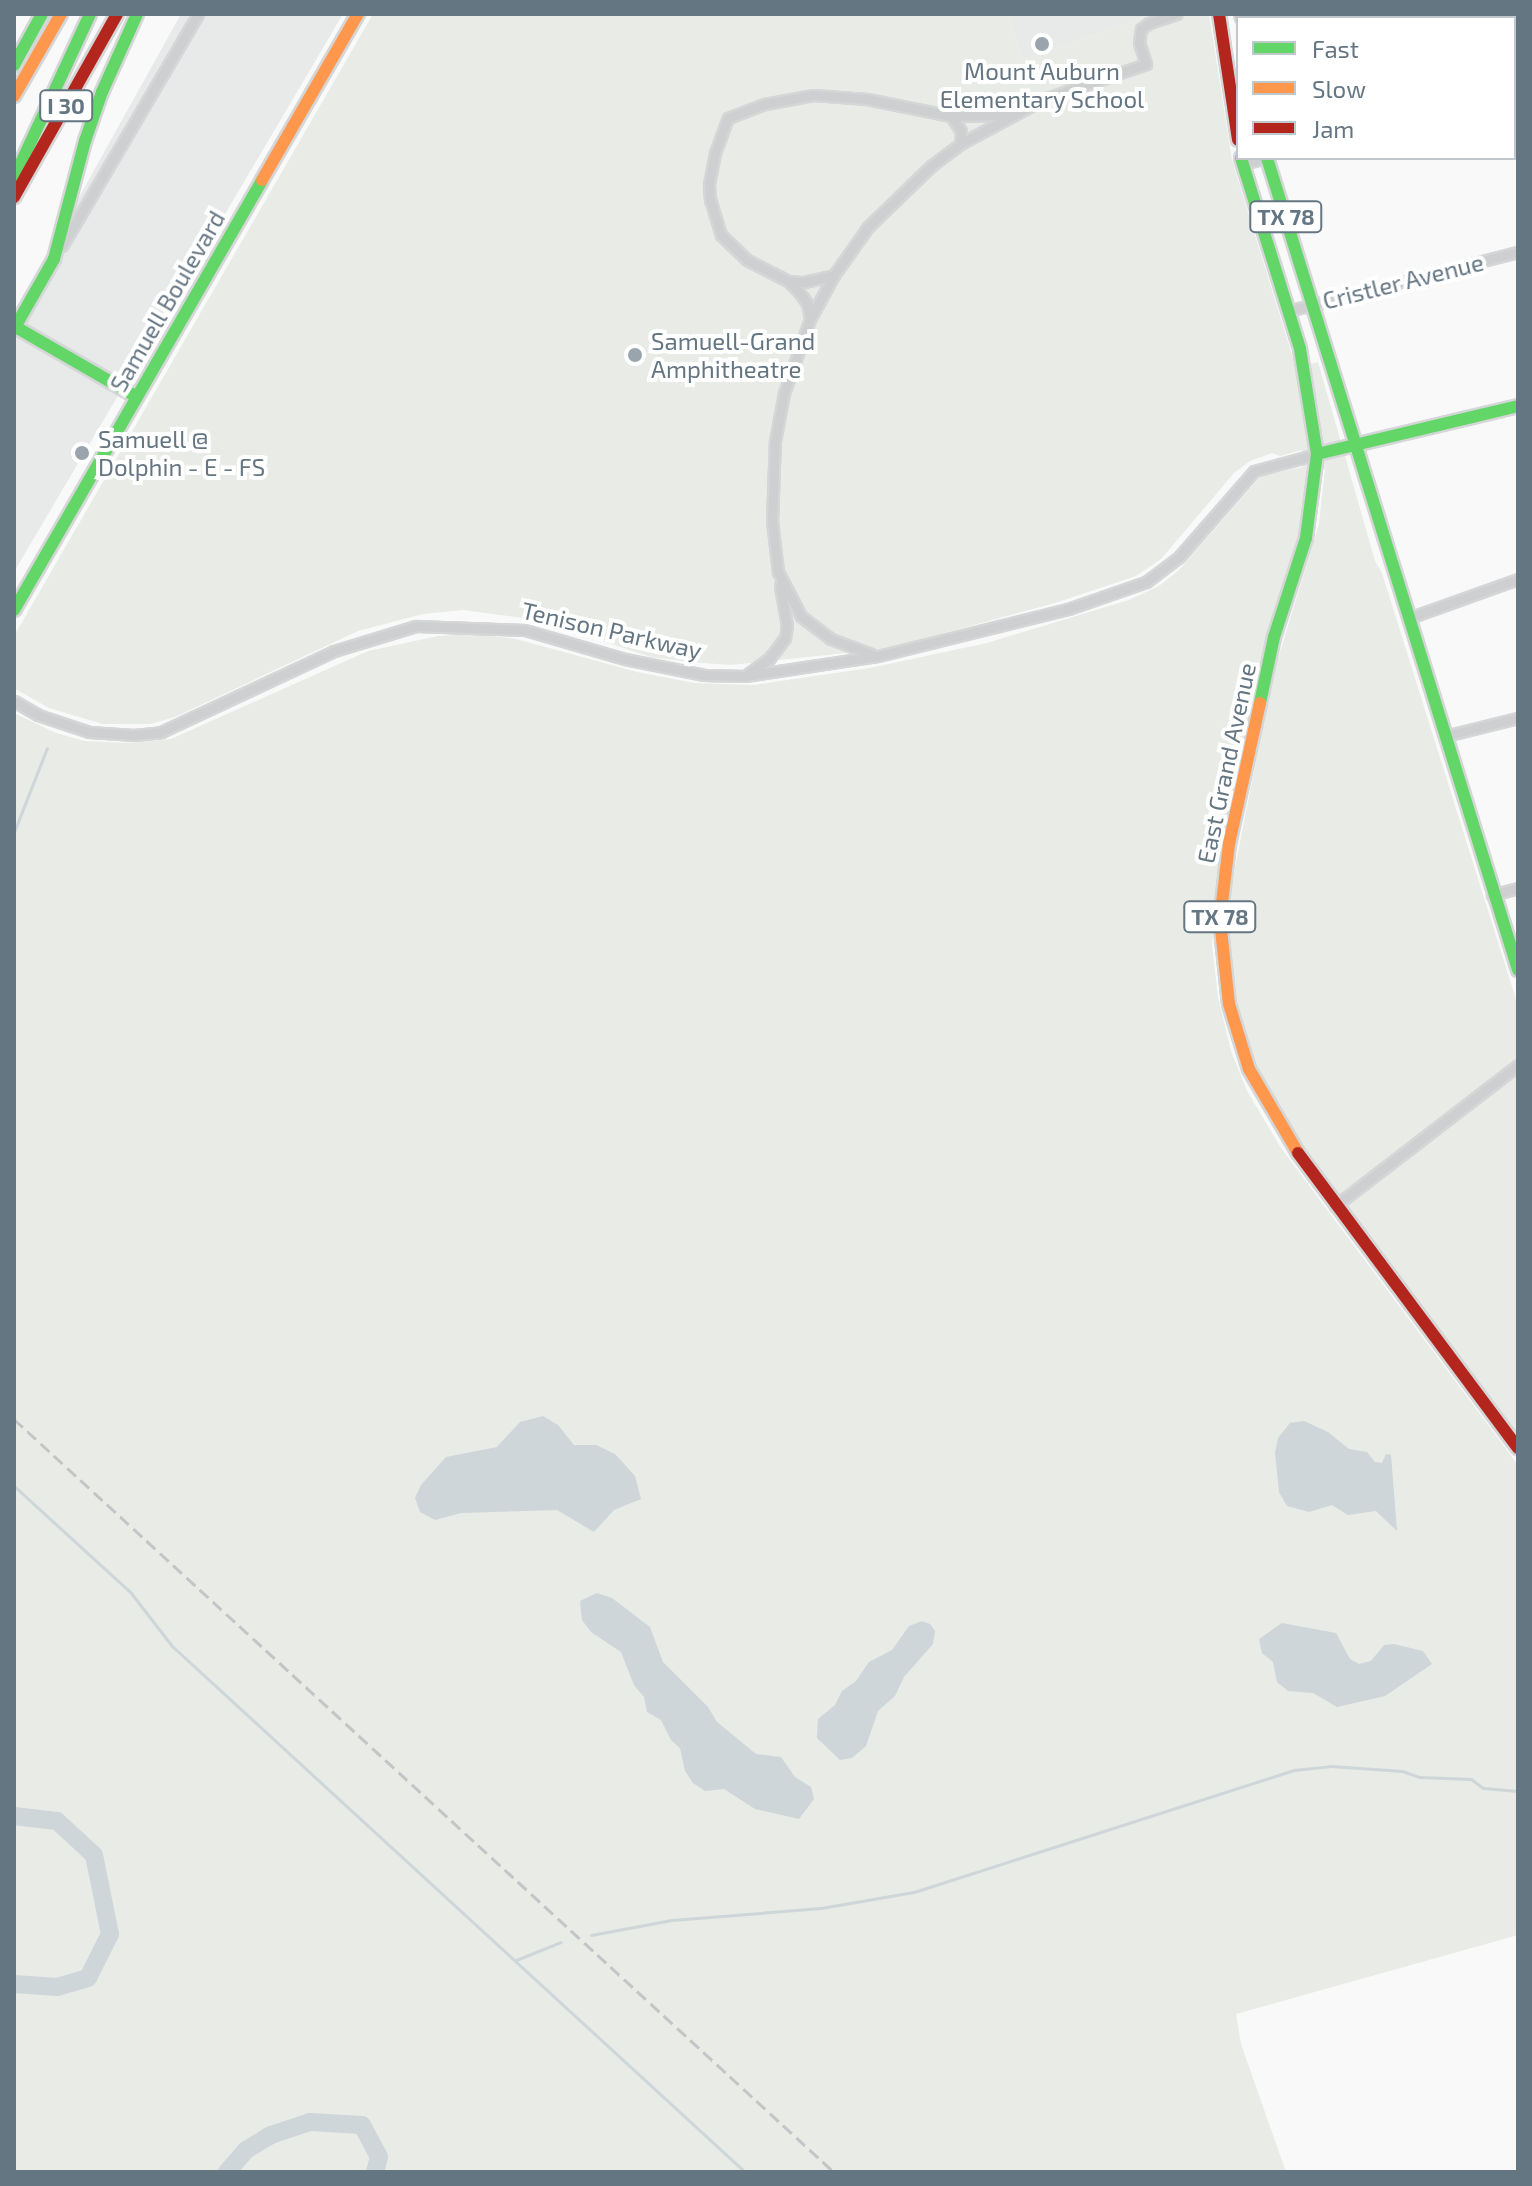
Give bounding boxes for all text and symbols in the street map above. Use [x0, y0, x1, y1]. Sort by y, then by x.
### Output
legend [1236, 16, 1516, 160]
text: Fast [1312, 34, 1359, 63]
marker: Mount Auburn Elementary School [1033, 35, 1051, 53]
place label: Mount Auburn Elementary School [940, 57, 1144, 113]
text: Slow [1312, 74, 1366, 103]
road number: I 30 [38, 88, 94, 124]
text: Jam [1312, 114, 1354, 143]
road number: TX 78 [1248, 199, 1324, 235]
street label: Samuell Boulevard [103, 205, 231, 397]
street label: Cristler Avenue [1319, 247, 1487, 315]
place label: Samuell-Grand Amphitheatre [651, 327, 815, 383]
marker: Samuell-Grand Amphitheatre [626, 346, 644, 364]
place label: Samuell @ Dolphin - E - FS [98, 425, 265, 481]
marker: Samuell @ Dolphin - E - FS [73, 444, 91, 462]
street label: Tenison Parkway [519, 595, 705, 665]
street label: East Grand Avenue [1191, 660, 1261, 866]
road number: TX 78 [1182, 899, 1258, 935]

